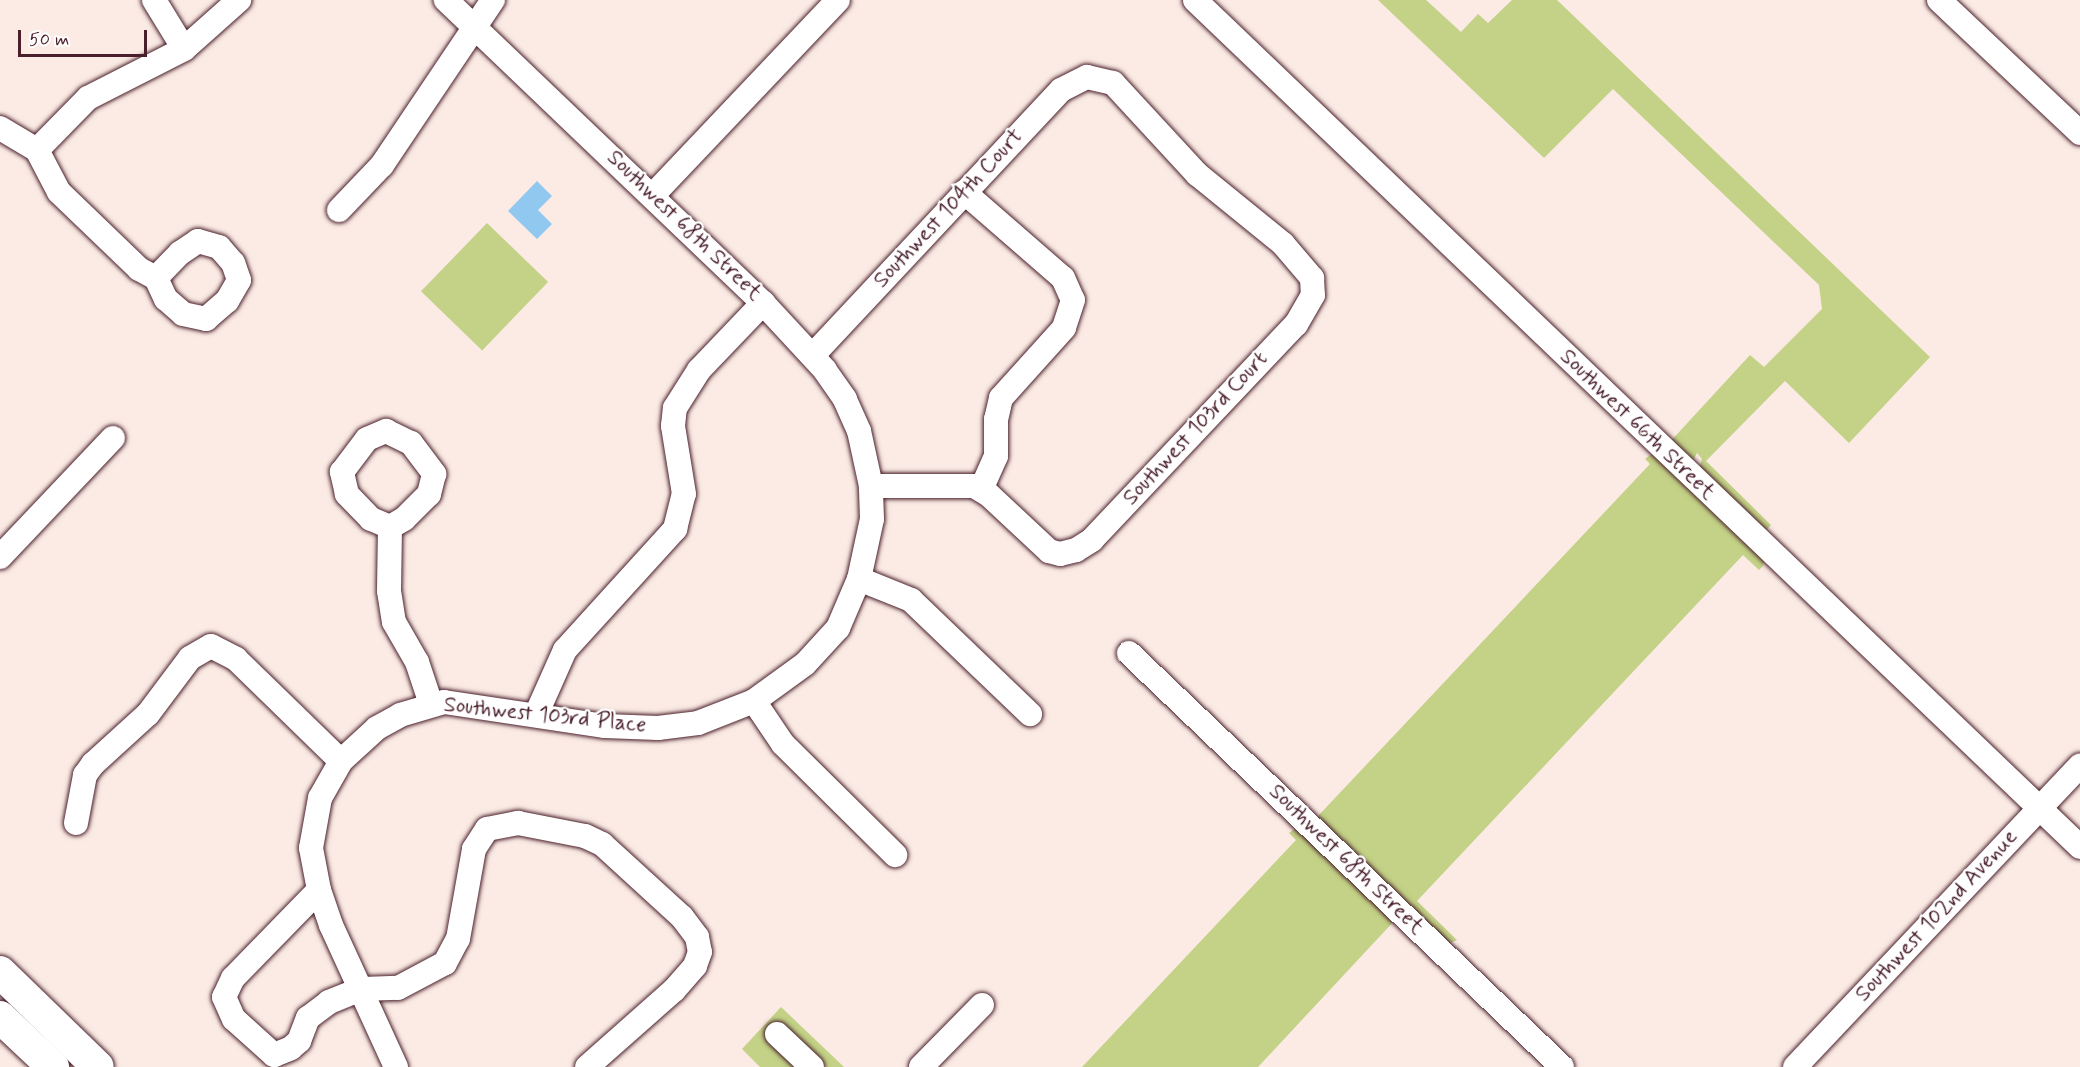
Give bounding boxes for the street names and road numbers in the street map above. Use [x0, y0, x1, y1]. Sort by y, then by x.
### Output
street label: Southwest 104th Court [869, 124, 1029, 294]
street label: Southwest 68th Street [601, 145, 767, 307]
street label: Southwest 66th Street [1554, 344, 1720, 506]
street label: Southwest 103rd Court [1116, 345, 1276, 513]
street label: Southwest 103rd Place [444, 692, 646, 740]
street label: Southwest 68th Street [1263, 779, 1429, 941]
street label: Southwest 102nd Avenue [1850, 824, 2024, 1008]

